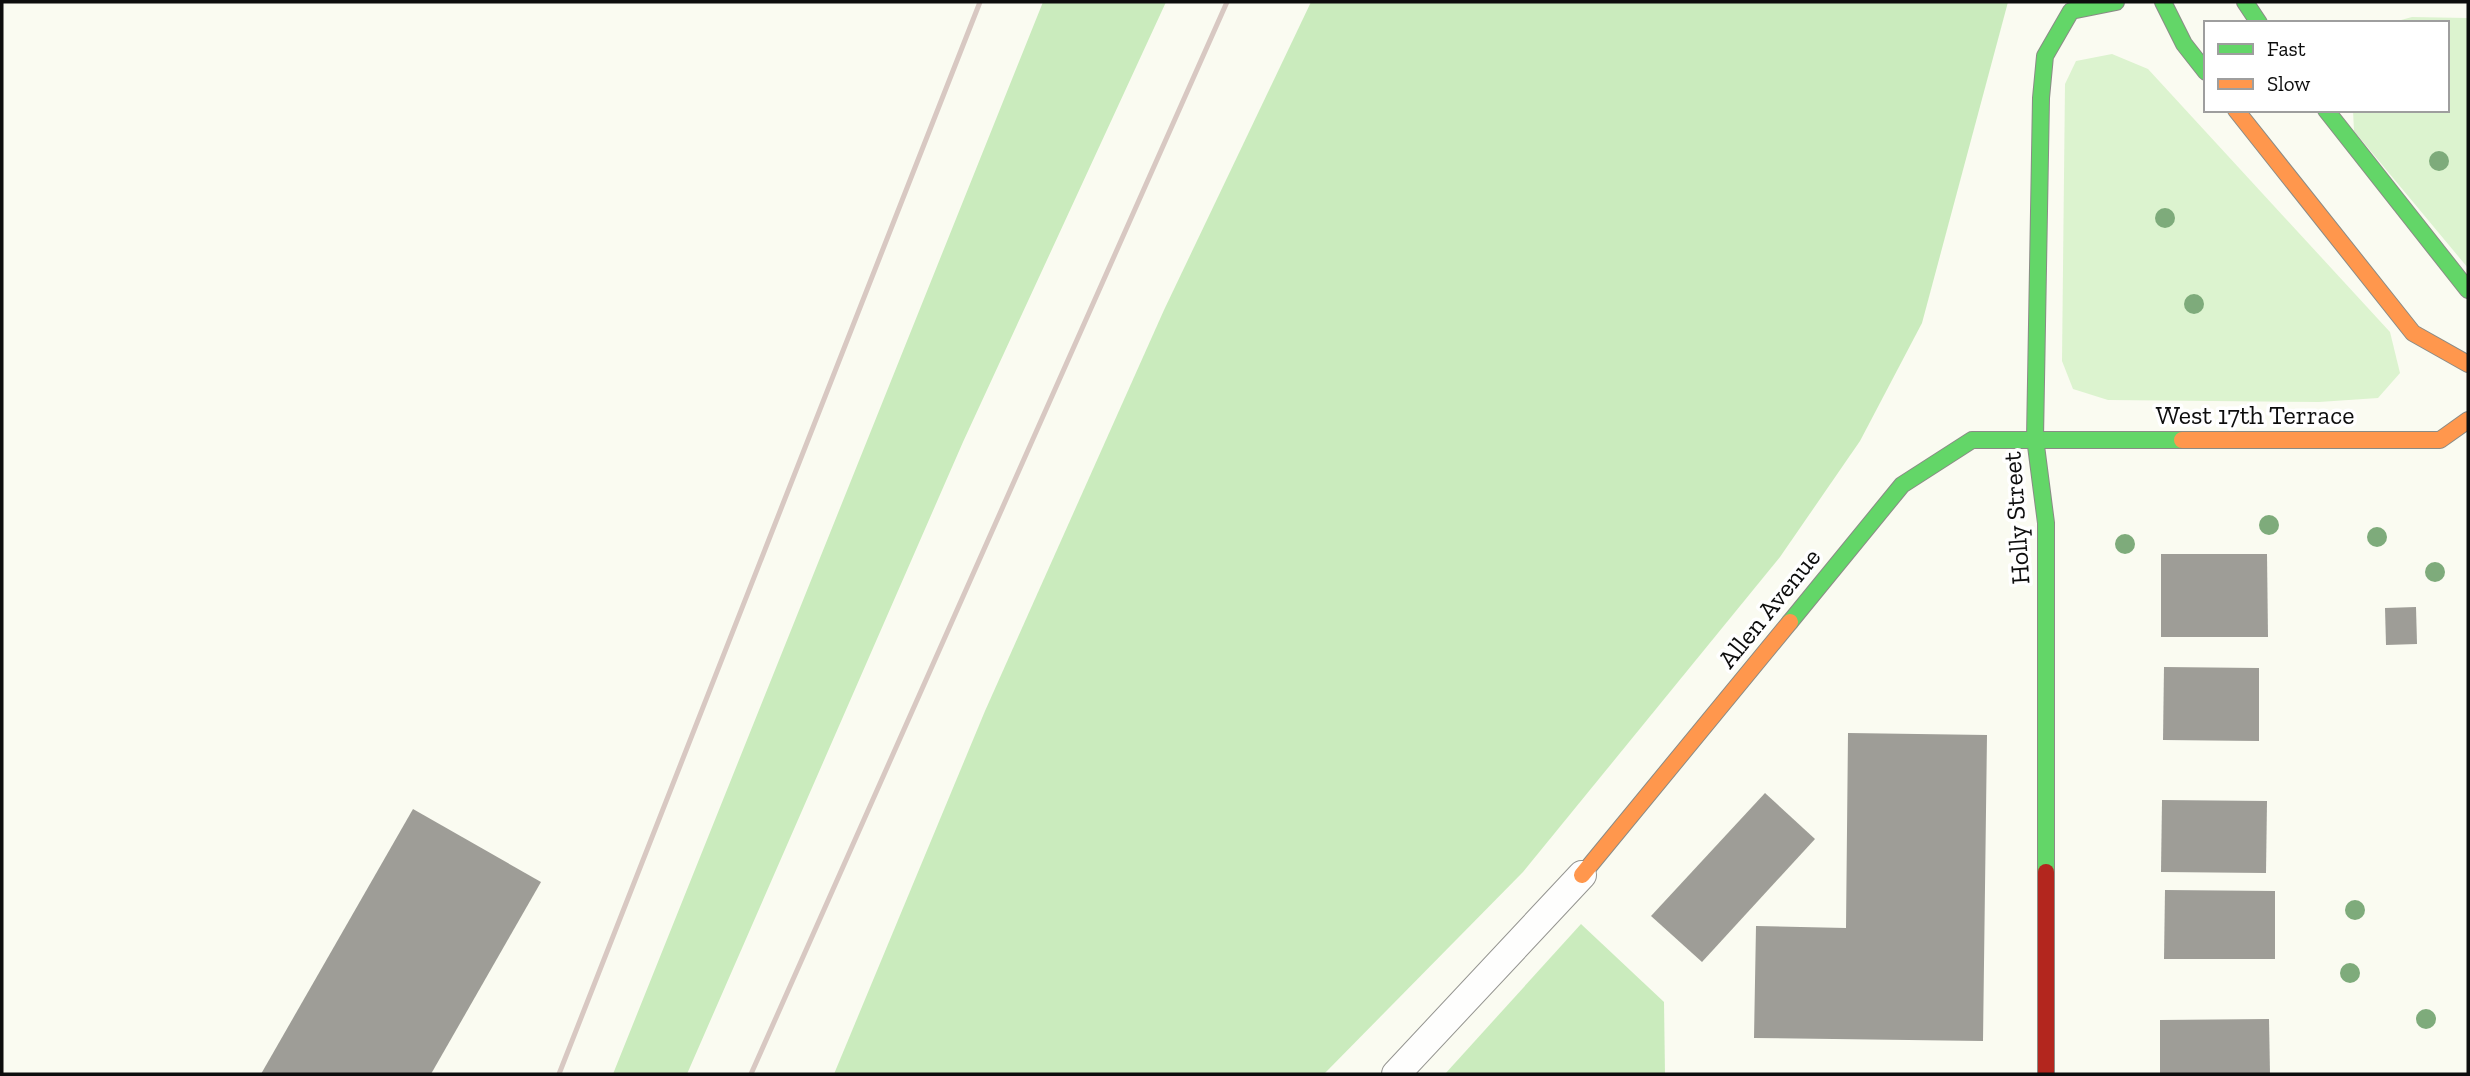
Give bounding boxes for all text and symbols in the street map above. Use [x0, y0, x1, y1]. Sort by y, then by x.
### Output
legend [2204, 21, 2449, 112]
text: Fast [2267, 36, 2306, 61]
text: Slow [2267, 71, 2310, 96]
street label: West 17th Terrace [2156, 399, 2354, 431]
street label: Holly Street [1995, 450, 2037, 585]
street label: Allen Avenue [1711, 541, 1827, 675]

